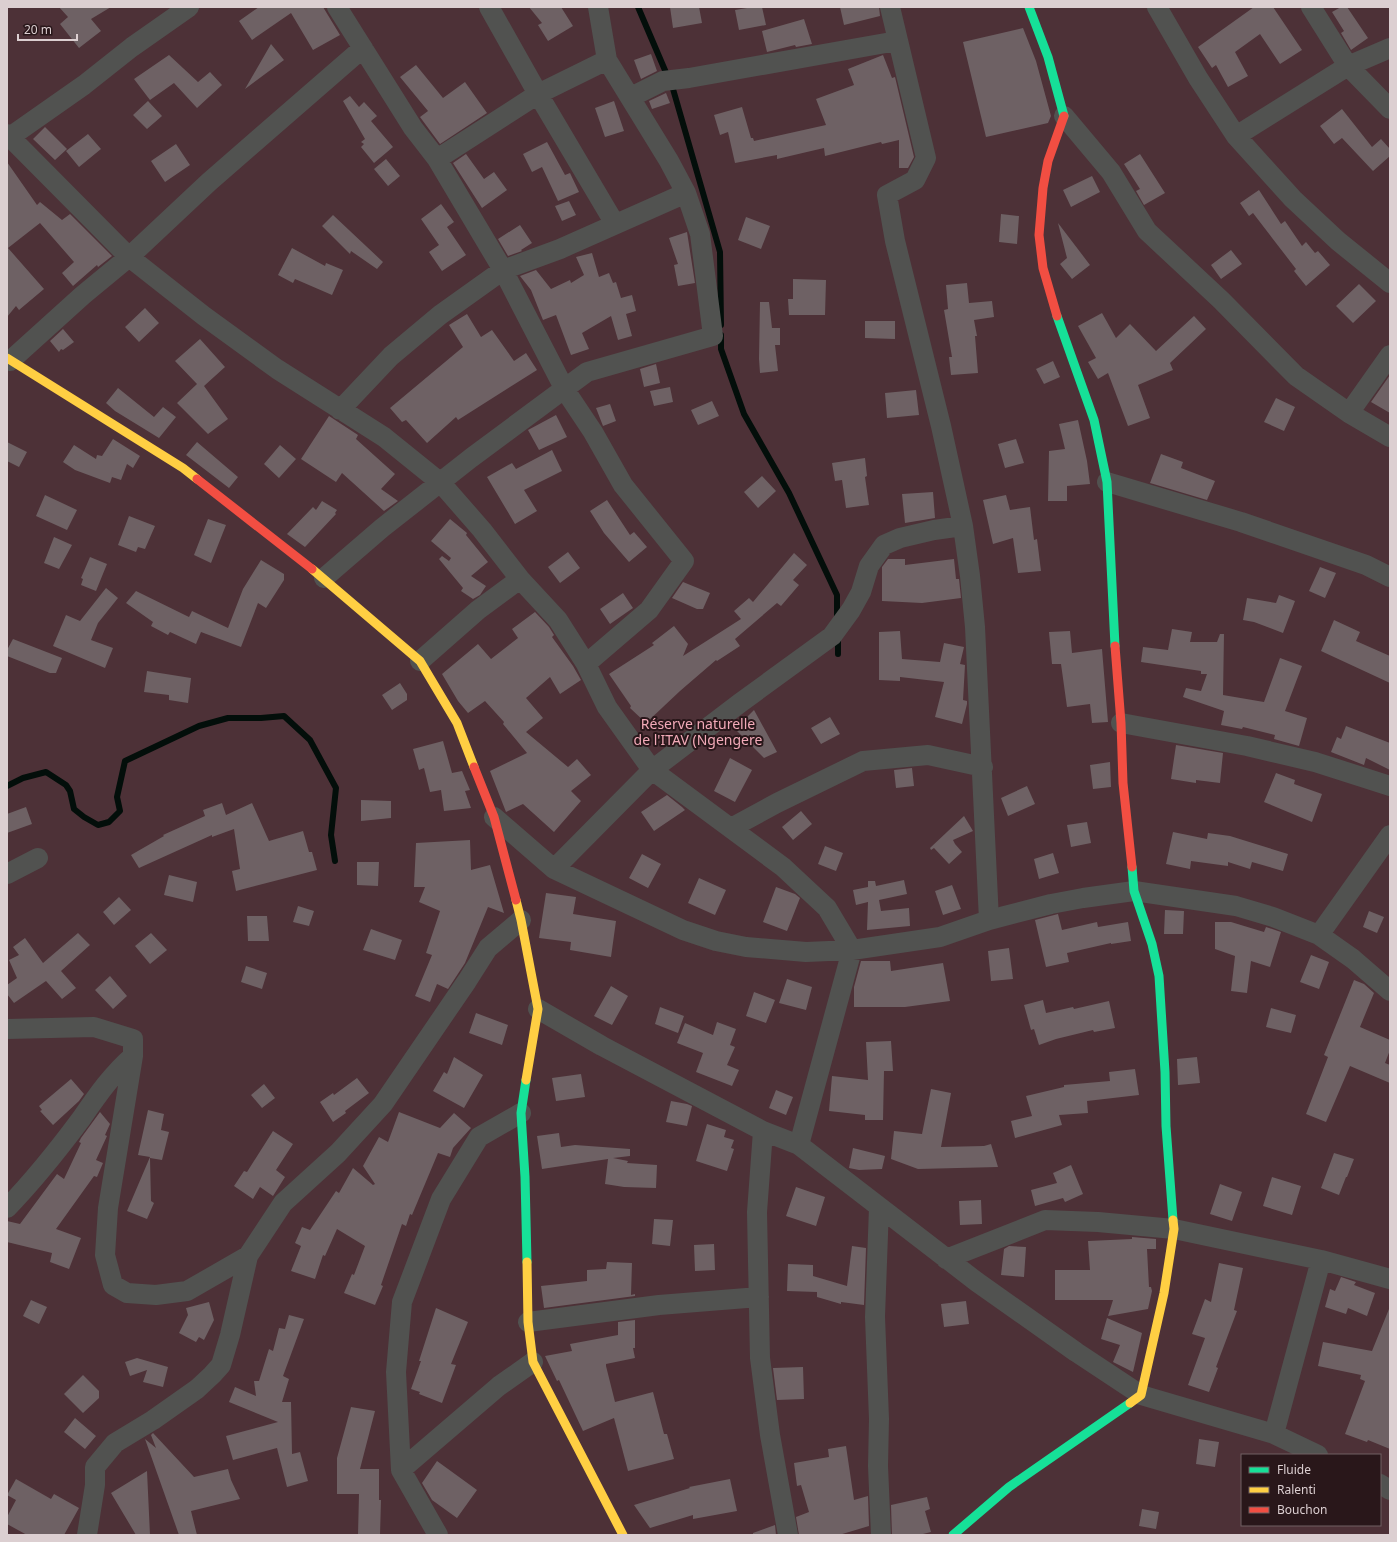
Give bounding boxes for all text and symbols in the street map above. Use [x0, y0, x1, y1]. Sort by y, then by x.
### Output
scale bar [18, 16, 77, 42]
text: 20 m [24, 21, 52, 38]
park label: Réserve naturelle de l'ITAV (Ngengere [634, 714, 762, 749]
legend [1241, 1454, 1381, 1526]
text: Fluide [1277, 1461, 1311, 1478]
text: Ralenti [1277, 1481, 1316, 1498]
text: Bouchon [1277, 1501, 1327, 1518]

